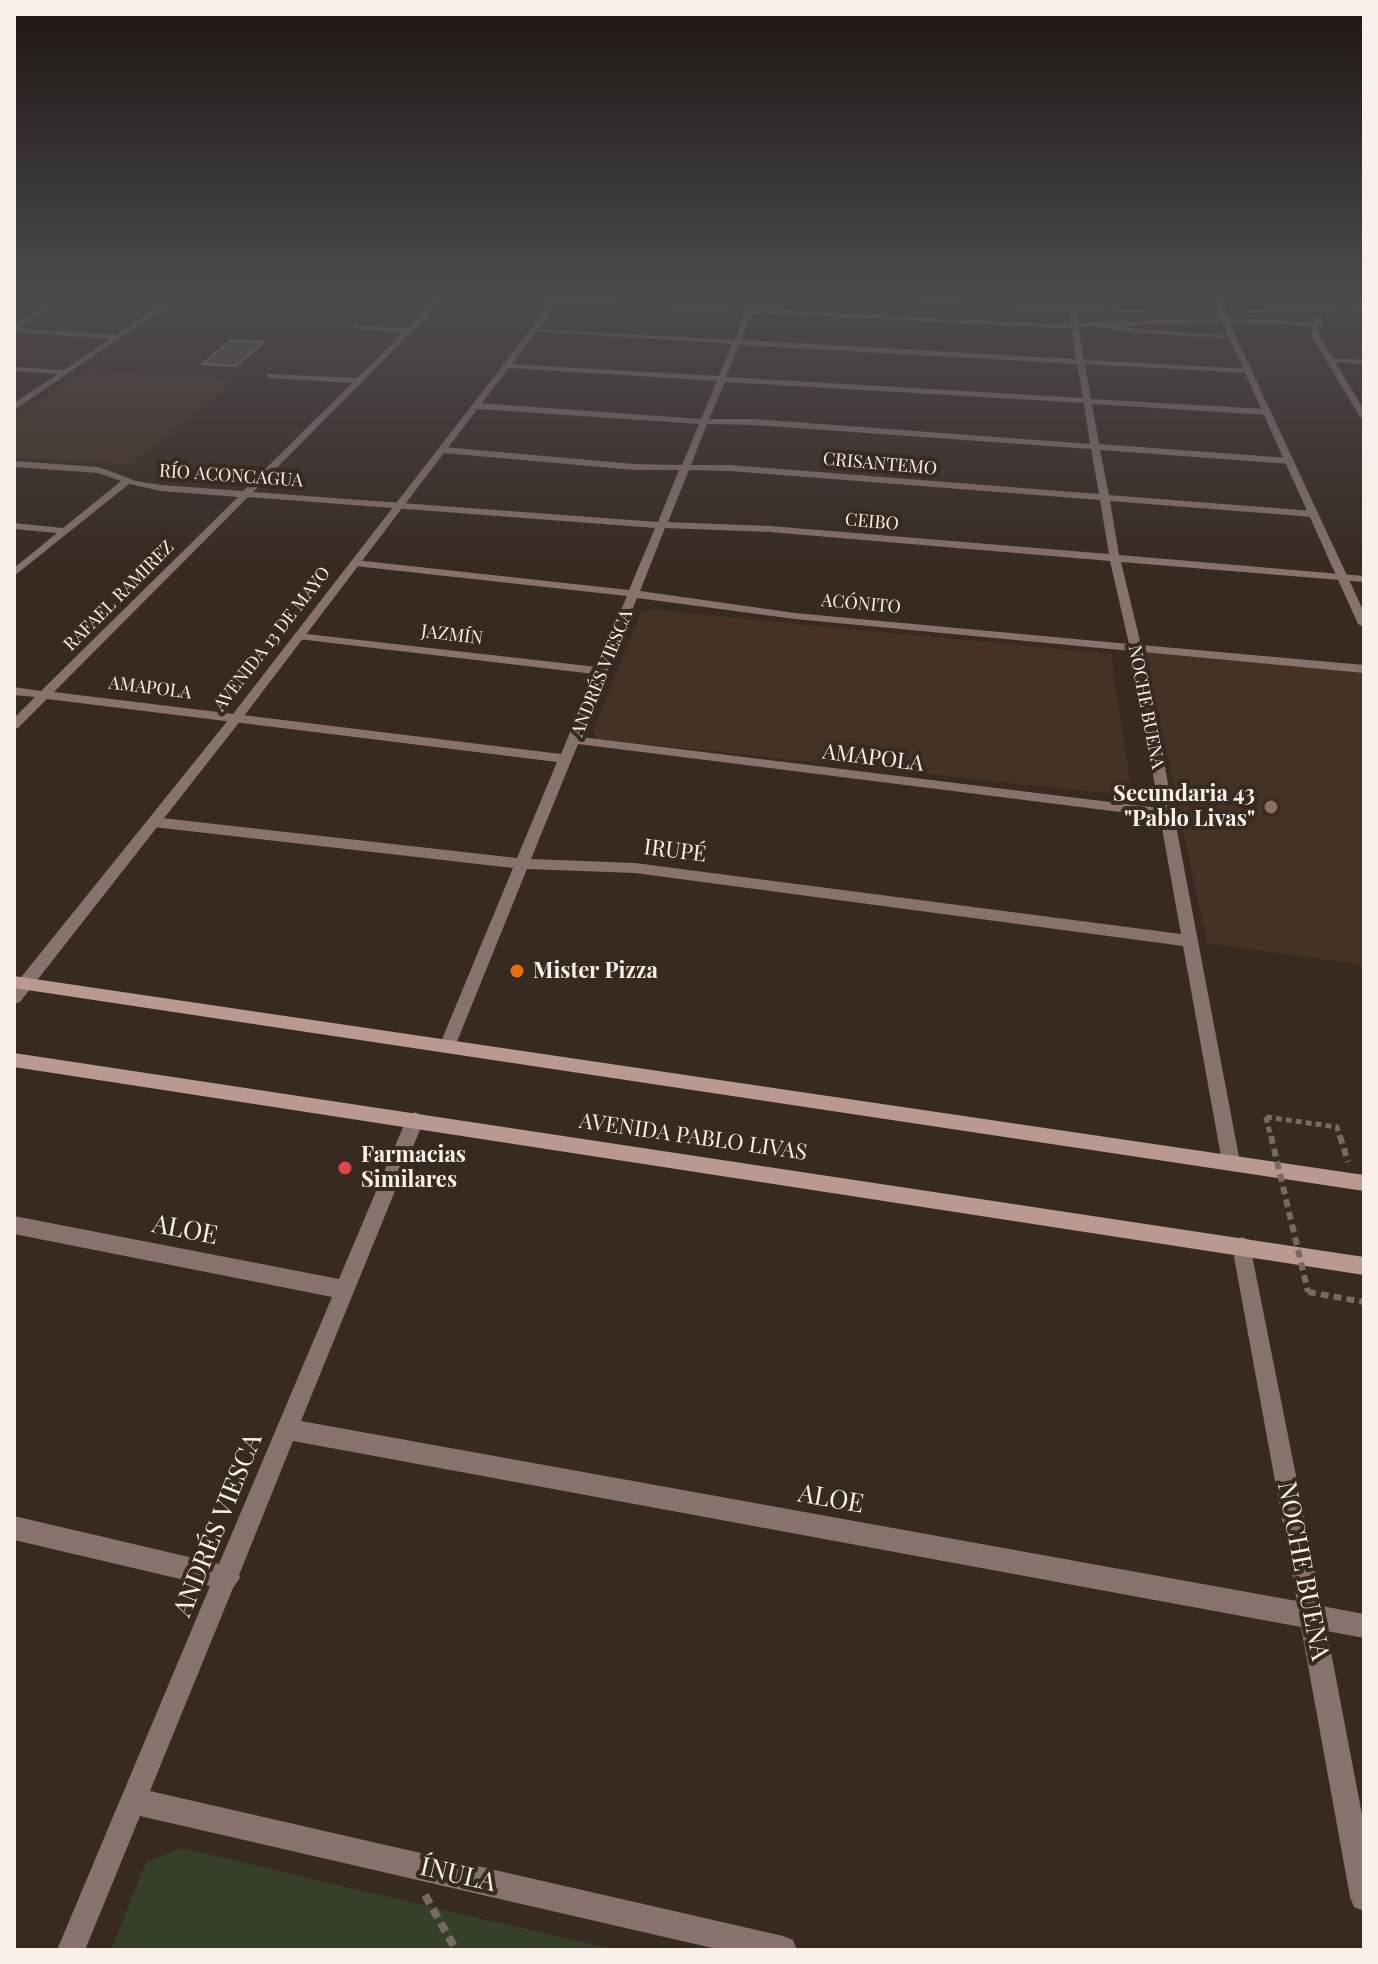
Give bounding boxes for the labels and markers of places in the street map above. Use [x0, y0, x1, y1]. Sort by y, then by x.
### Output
place label: Secundaria 43 "Pablo Livas" [1113, 781, 1255, 832]
marker: Secundaria 43 "Pablo Livas" [1262, 798, 1280, 816]
place label: Mister Pizza [533, 958, 658, 984]
marker: Mister Pizza [508, 962, 526, 980]
place label: Farmacias Similares [361, 1142, 466, 1194]
marker: Farmacias Similares [336, 1159, 354, 1177]

